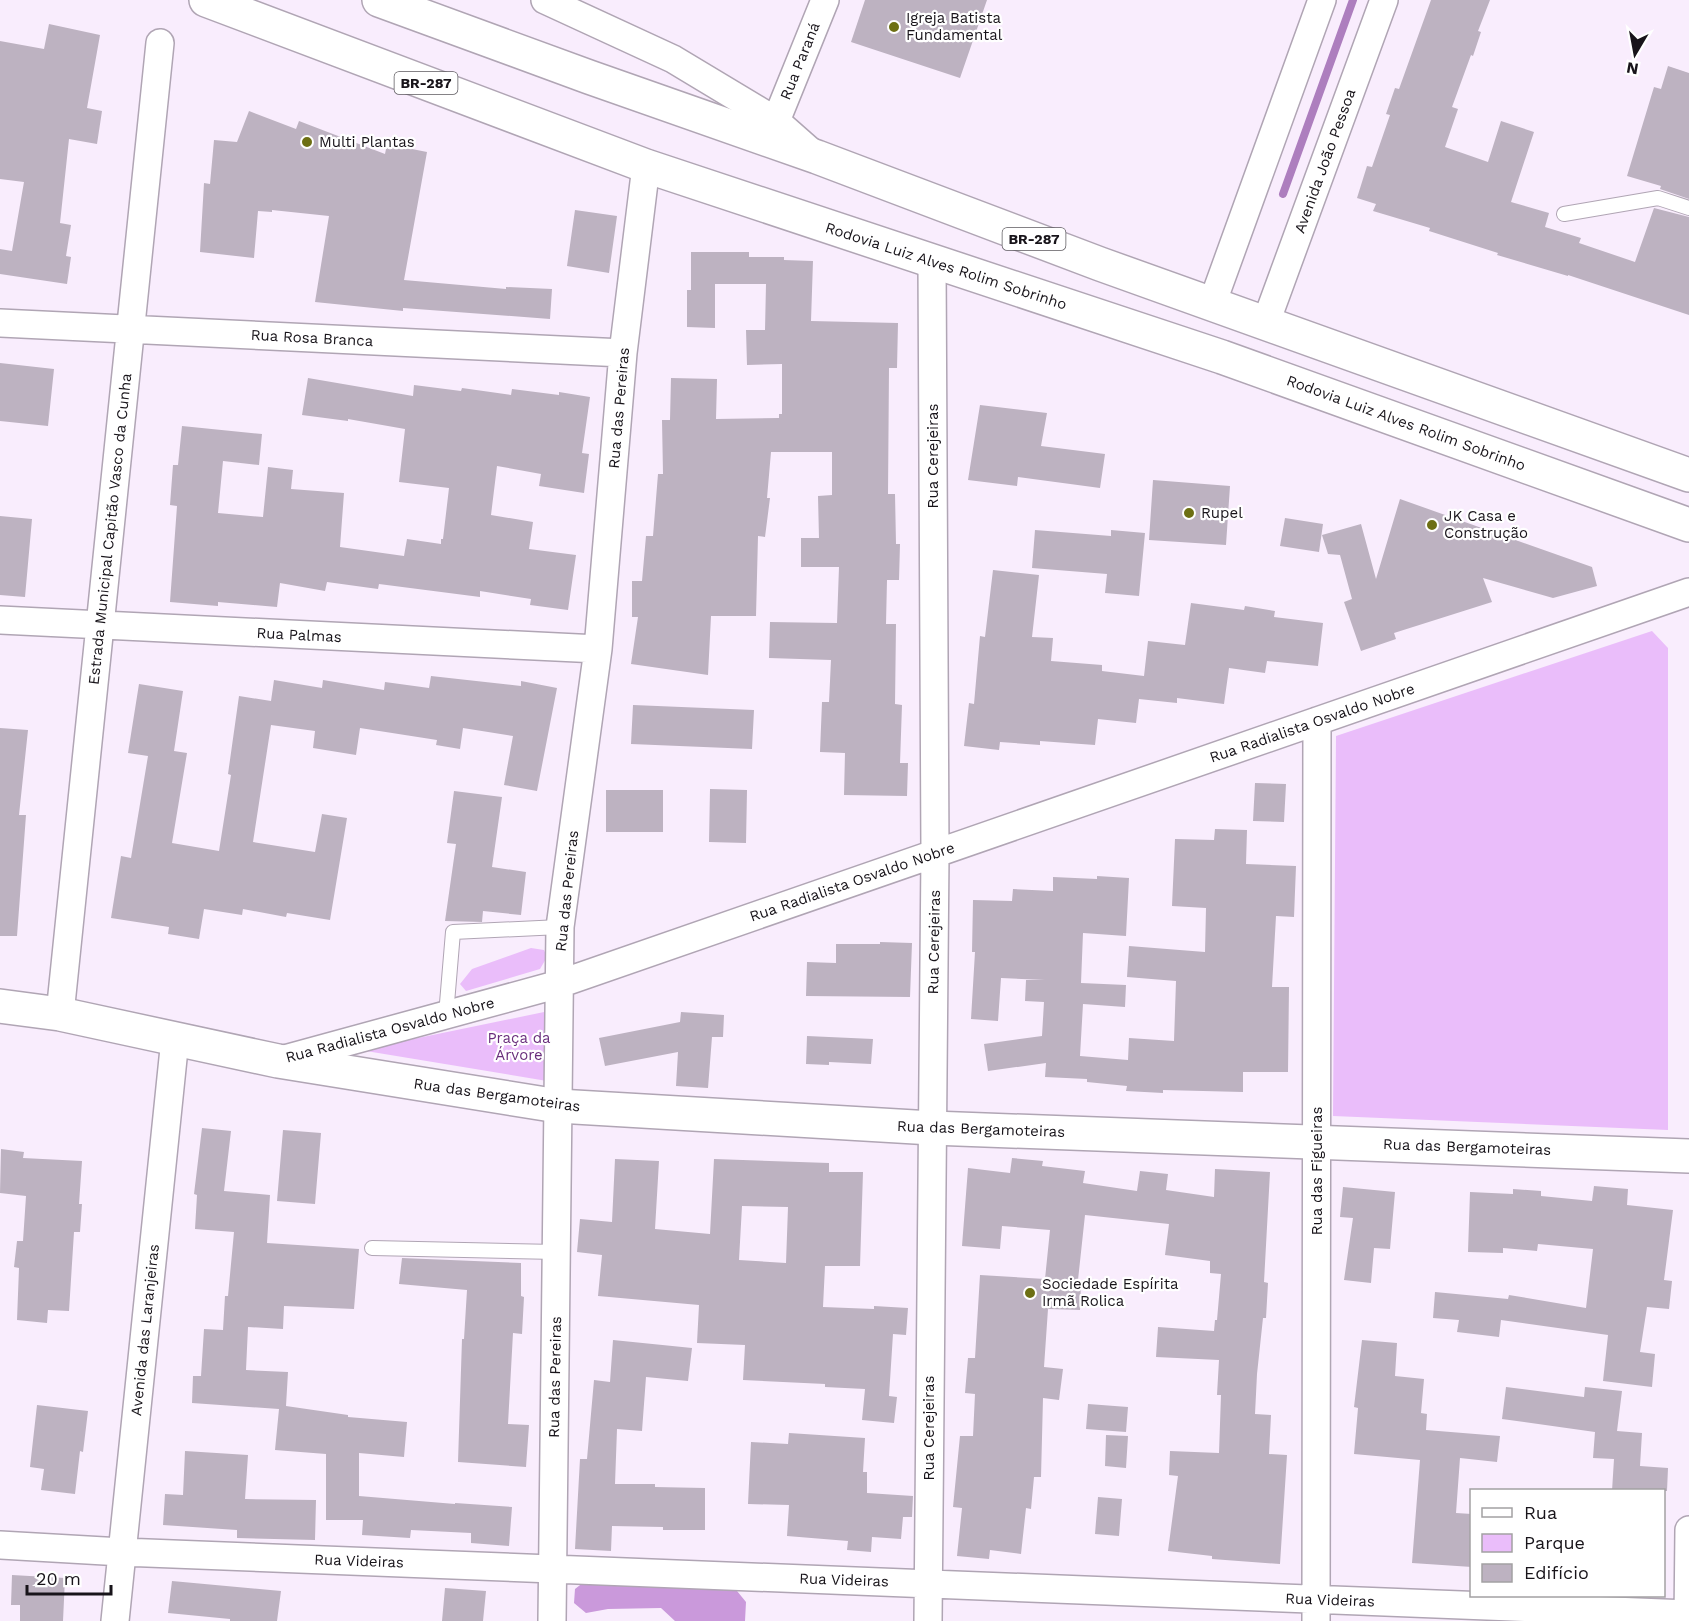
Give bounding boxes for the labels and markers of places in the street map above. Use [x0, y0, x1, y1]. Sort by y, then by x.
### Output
place label: Igreja Batista Fundamental [906, 9, 1003, 44]
marker: Igreja Batista Fundamental [887, 20, 901, 34]
place label: Multi Plantas [319, 133, 415, 151]
marker: Multi Plantas [300, 135, 314, 149]
place label: Rupel [1201, 504, 1243, 522]
marker: Rupel [1182, 506, 1196, 520]
place label: JK Casa e Construção [1444, 507, 1528, 542]
marker: JK Casa e Construção [1425, 518, 1439, 532]
place label: Sociedade Espírita Irmã Rolica [1042, 1275, 1179, 1310]
marker: Sociedade Espírita Irmã Rolica [1023, 1286, 1037, 1300]

